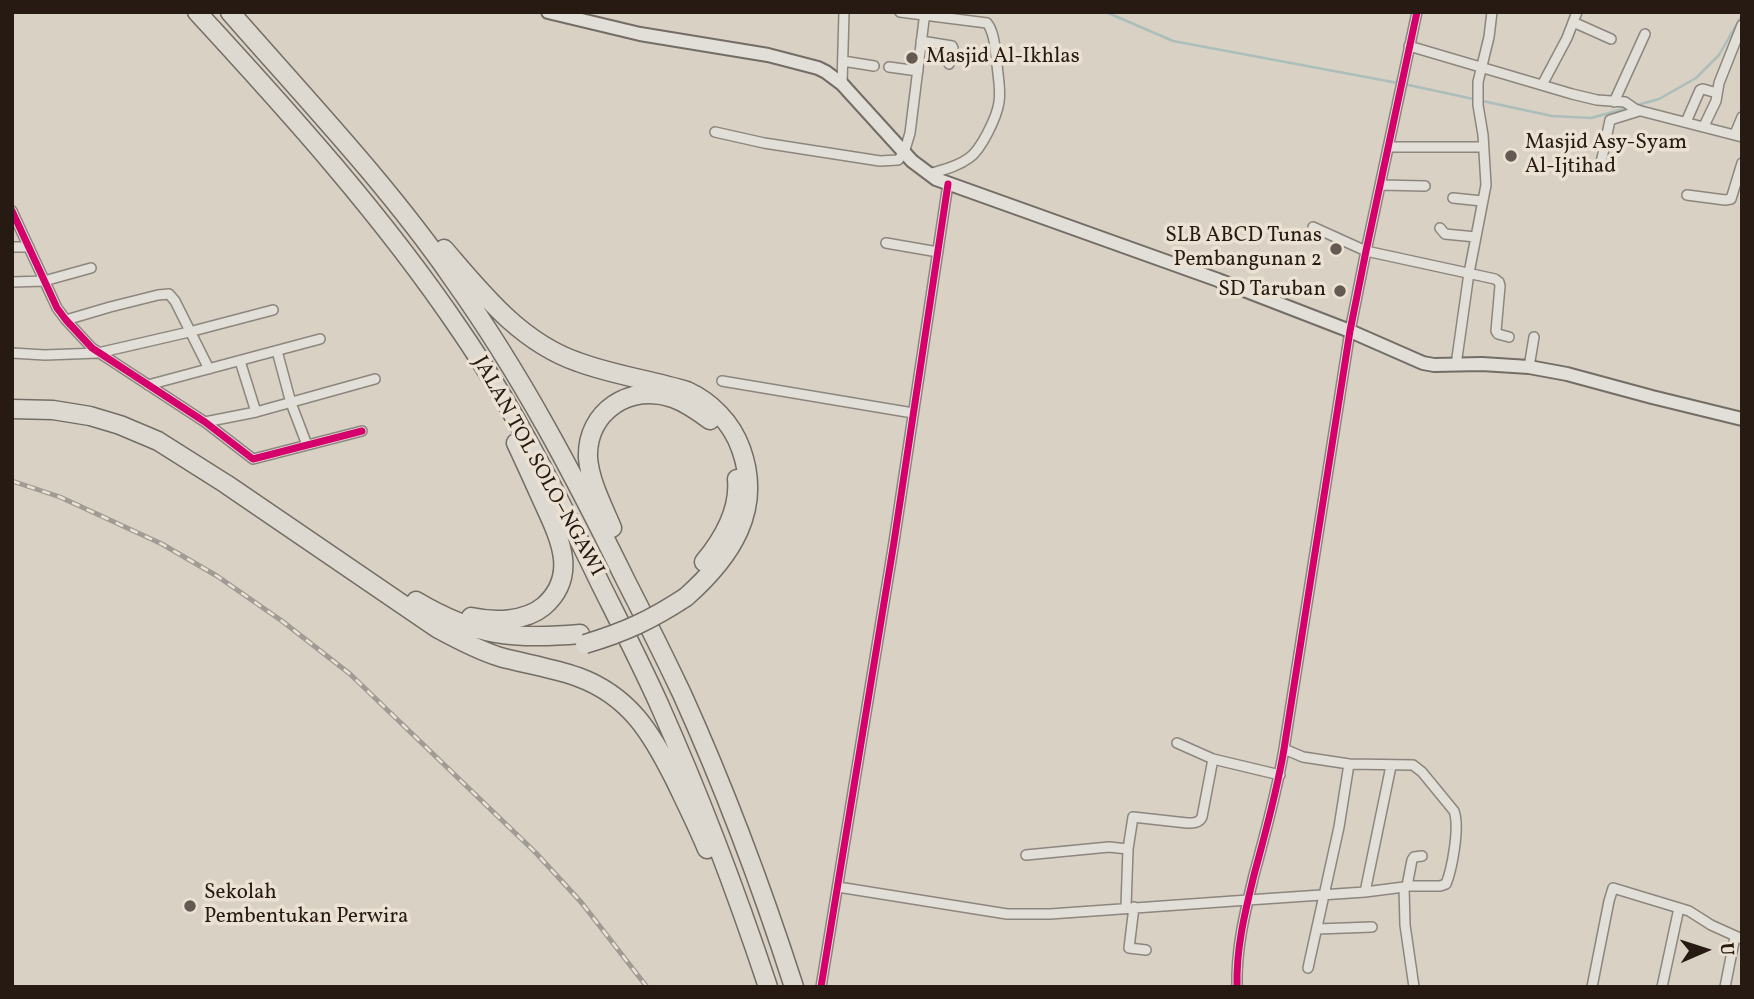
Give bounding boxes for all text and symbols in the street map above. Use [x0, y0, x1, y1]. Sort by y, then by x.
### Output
place label: Masjid Al-Ikhlas [926, 45, 1080, 71]
marker: Masjid Al-Ikhlas [904, 50, 920, 66]
place label: Masjid Asy-Syam Al-Ijtihad [1525, 131, 1687, 181]
marker: Masjid Asy-Syam Al-Ijtihad [1503, 148, 1519, 164]
place label: SLB ABCD Tunas Pembangunan 2 [1165, 224, 1322, 274]
marker: SLB ABCD Tunas Pembangunan 2 [1328, 241, 1344, 257]
place label: SD Taruban [1218, 278, 1326, 304]
marker: SD Taruban [1332, 283, 1348, 299]
street label: JALAN TOL SOLO–NGAWI [466, 352, 608, 582]
place label: Sekolah Pembentukan Perwira [204, 881, 409, 931]
marker: Sekolah Pembentukan Perwira [182, 898, 198, 914]
north arrow [1670, 915, 1740, 985]
text: U [1713, 942, 1739, 956]

